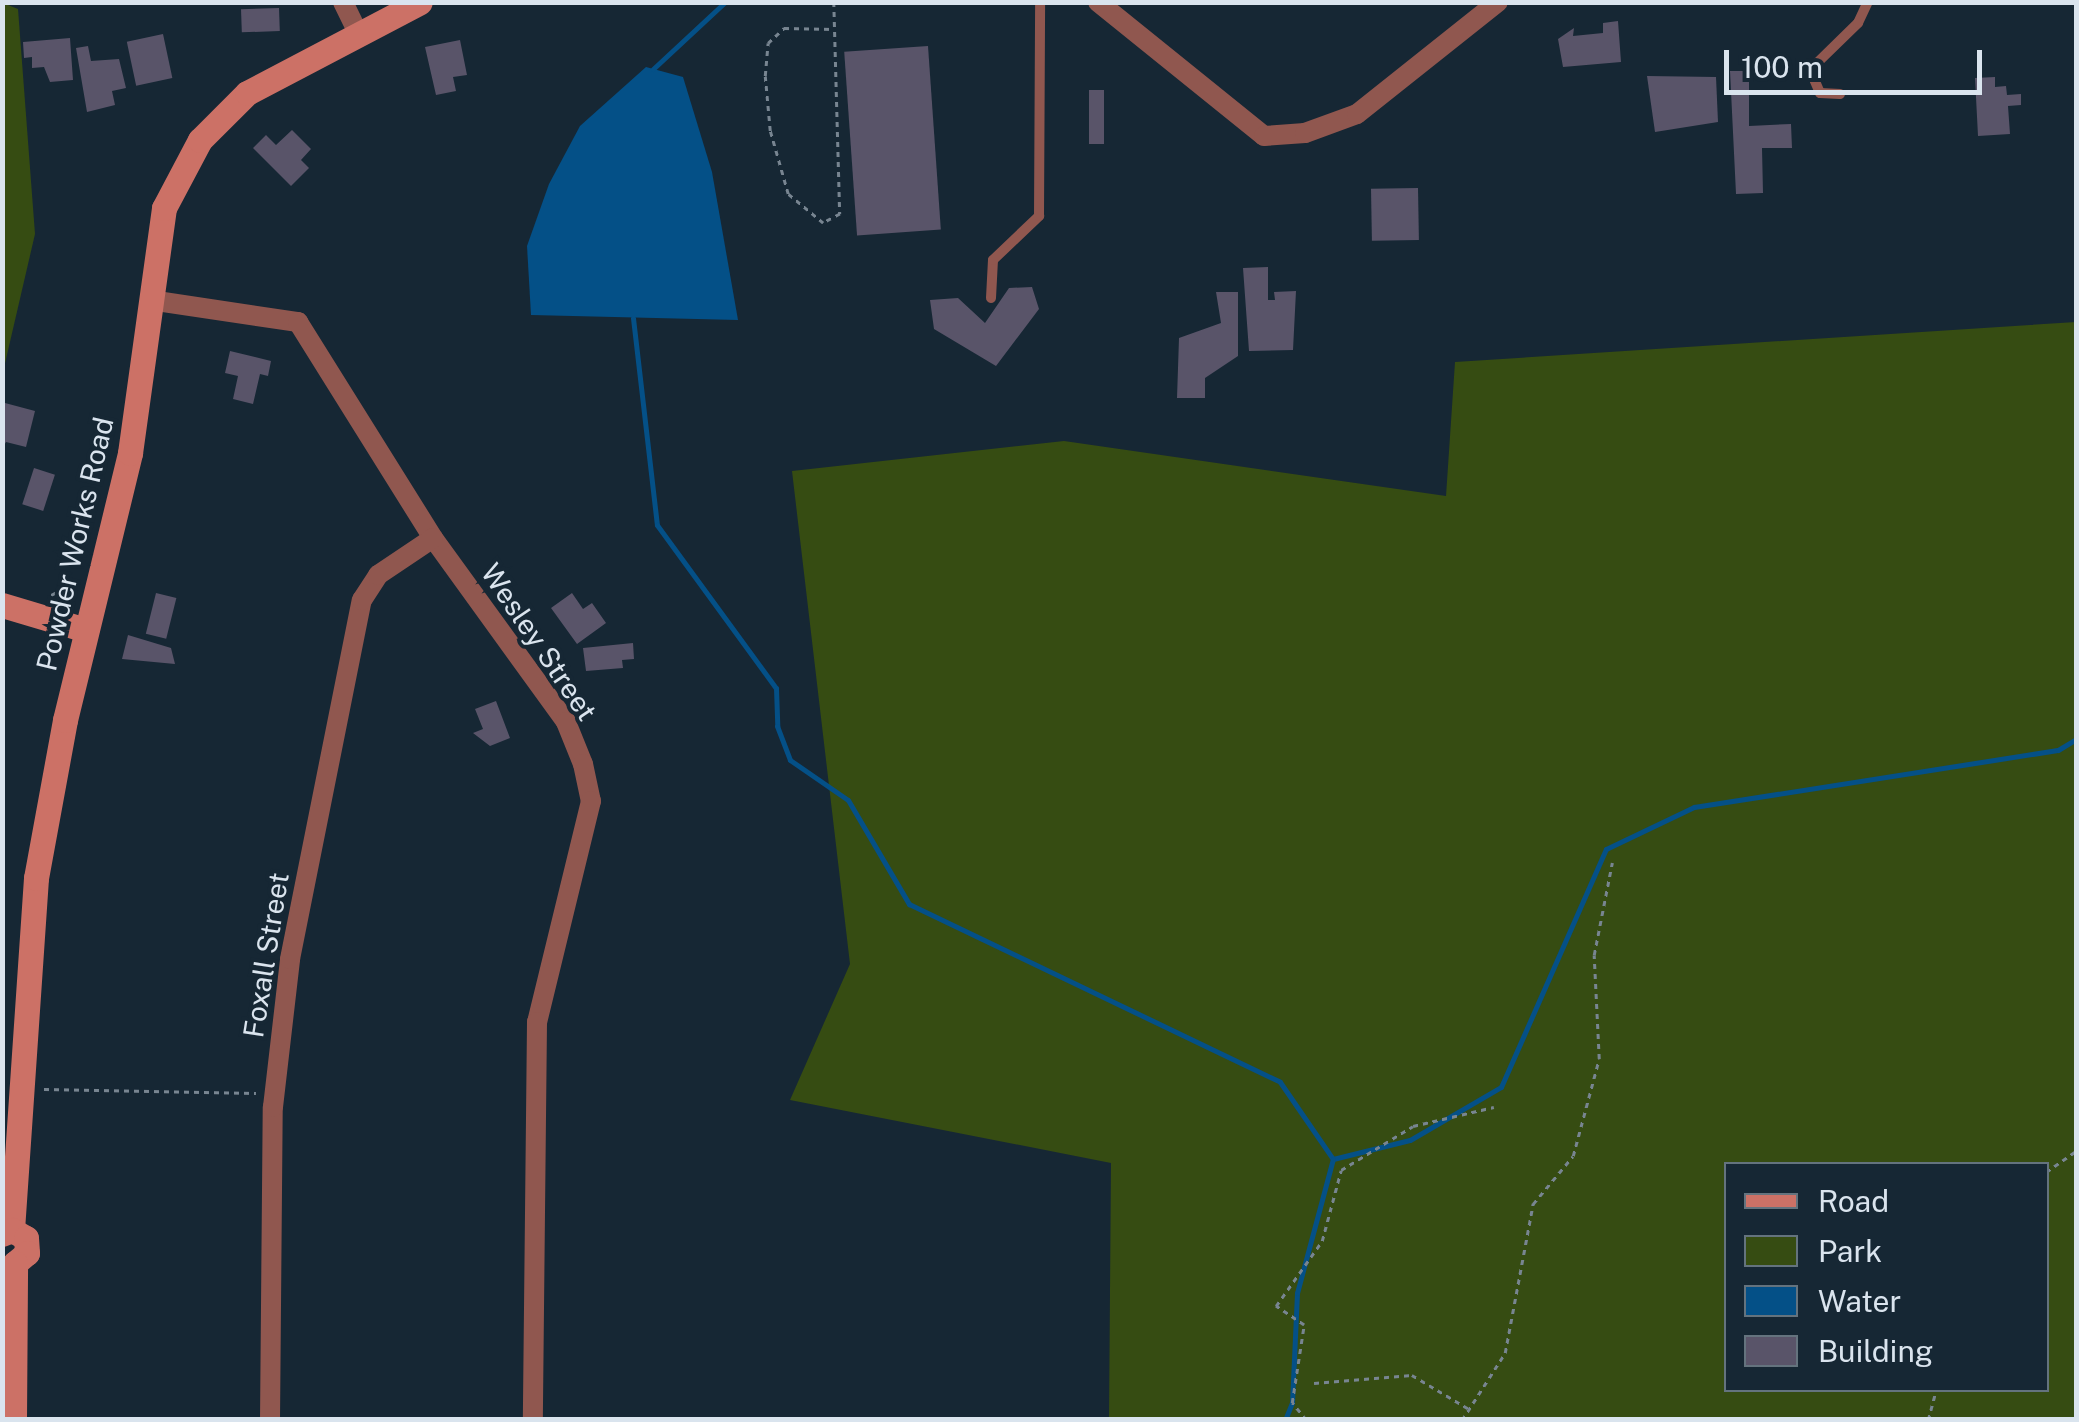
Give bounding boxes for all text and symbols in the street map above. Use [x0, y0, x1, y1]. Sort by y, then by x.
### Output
scale bar [1729, 30, 1986, 92]
text: 100 m [1741, 49, 1823, 85]
street label: Powder Works Road [29, 414, 121, 674]
street label: Wesley Street [474, 557, 604, 727]
street label: Foxall Street [236, 870, 296, 1040]
legend [1724, 1162, 2049, 1392]
text: Road [1818, 1183, 1889, 1219]
text: Park [1818, 1233, 1882, 1269]
text: Water [1818, 1283, 1901, 1319]
text: Building [1818, 1333, 1933, 1369]

